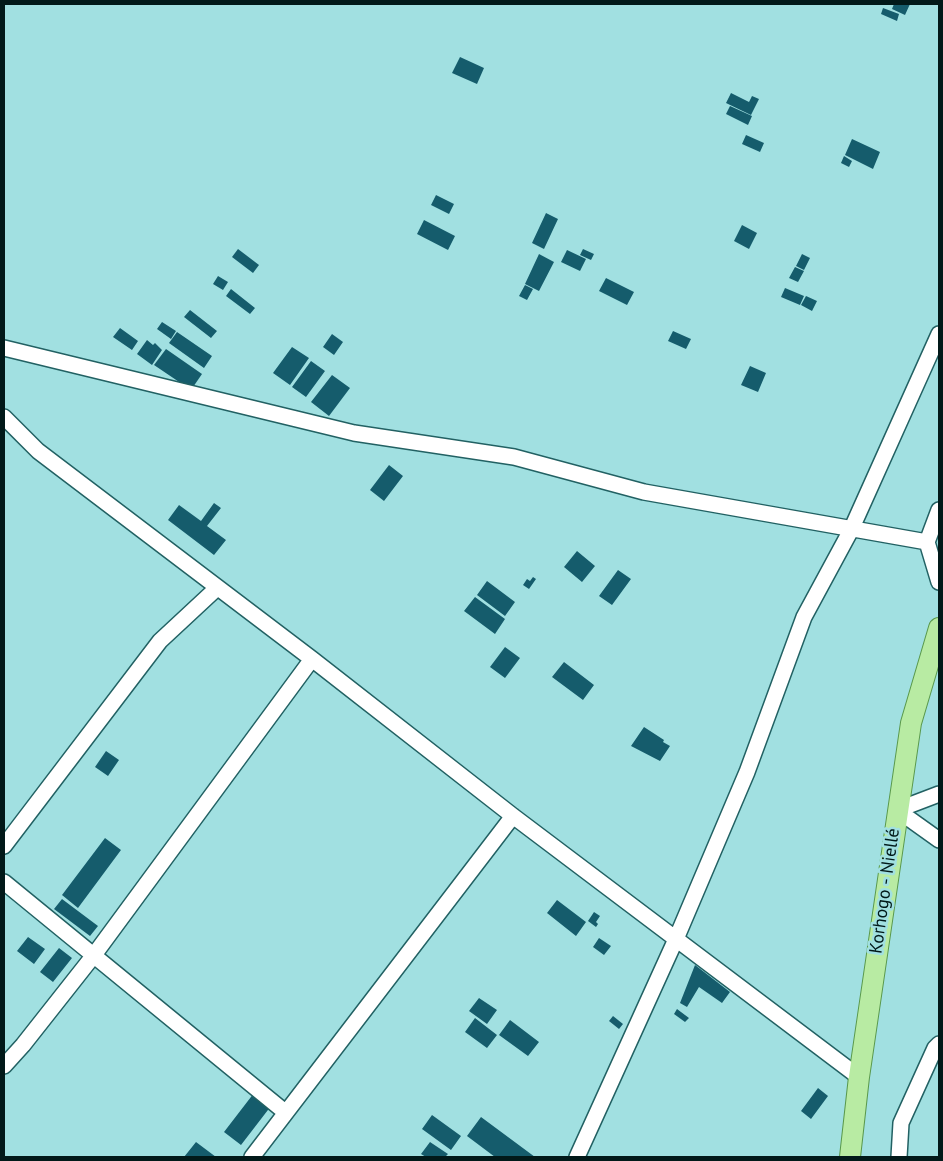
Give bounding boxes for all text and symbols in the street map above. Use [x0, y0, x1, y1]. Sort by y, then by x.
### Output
street label: Korhogo - Niellé [866, 827, 904, 955]

